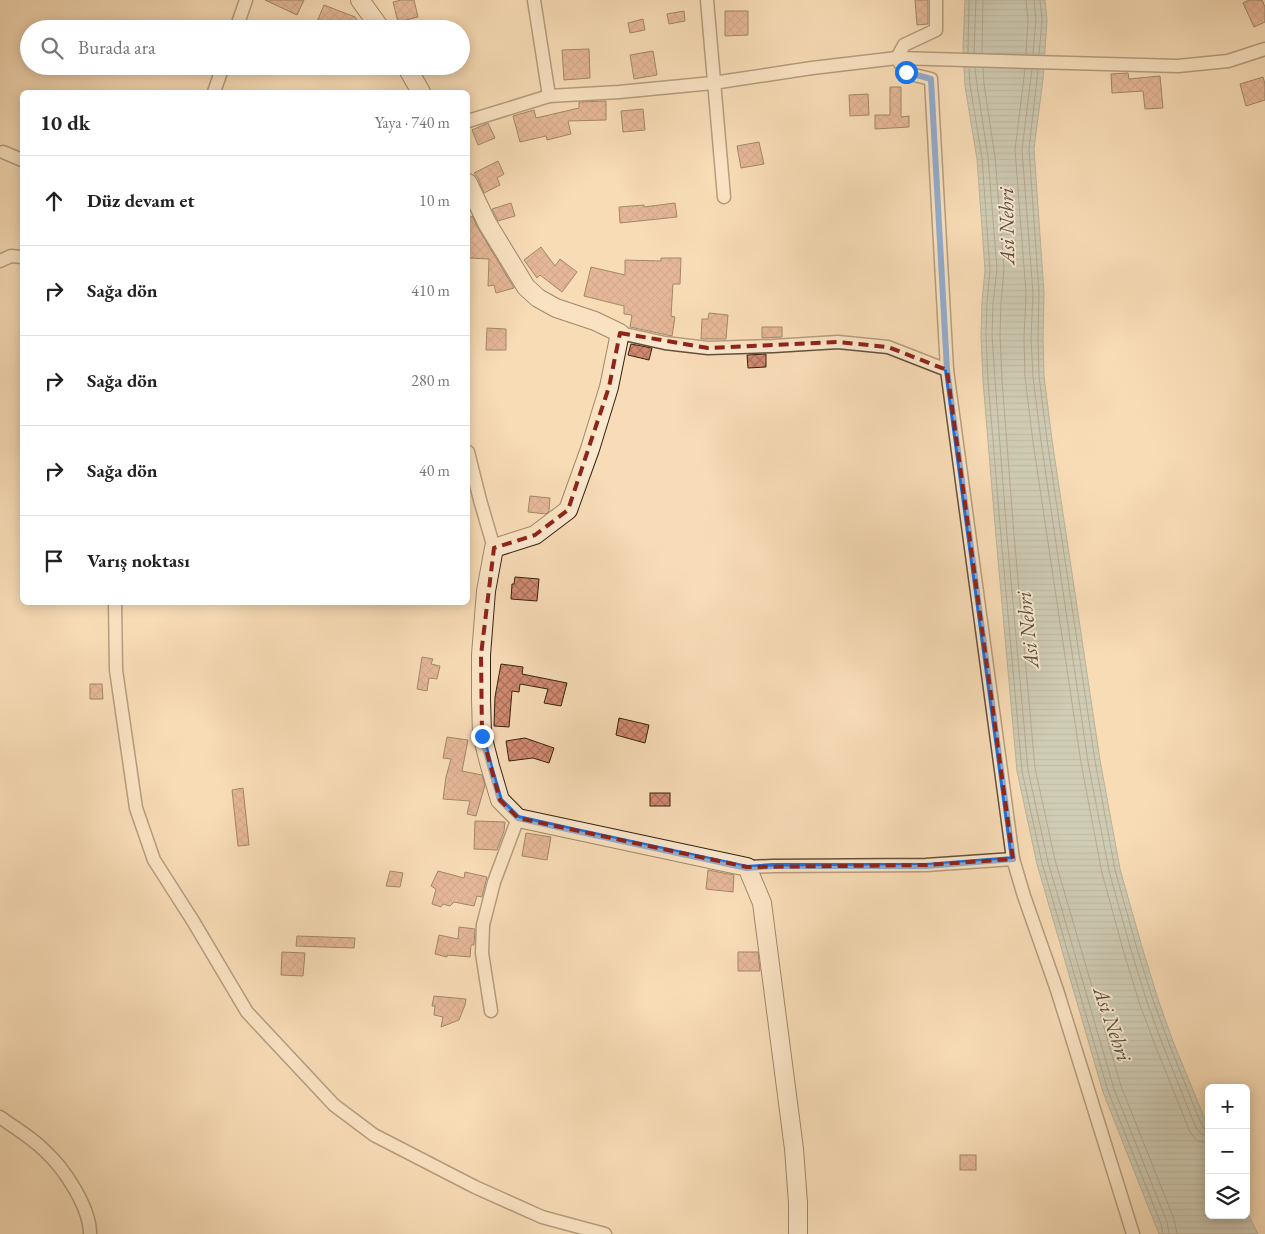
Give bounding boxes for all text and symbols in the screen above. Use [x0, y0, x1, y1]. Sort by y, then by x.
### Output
search box [20, 20, 470, 75]
icon: search [38, 34, 66, 62]
text: Burada ara [78, 35, 156, 60]
route start [895, 61, 918, 84]
text: 10 dk [40, 109, 90, 136]
text: Yaya · 740 m [375, 112, 450, 133]
water label: Asi Nehri [992, 186, 1020, 267]
icon: ahead [40, 187, 68, 215]
text: Düz devam et [87, 188, 195, 213]
text: 10 m [419, 190, 450, 211]
icon: right [40, 277, 68, 305]
text: Sağa dön [87, 278, 158, 303]
text: 410 m [411, 280, 450, 301]
icon: right [40, 367, 68, 395]
text: Sağa dön [87, 368, 158, 393]
text: 280 m [411, 370, 450, 391]
icon: right [40, 457, 68, 485]
text: Sağa dön [87, 458, 158, 483]
text: 40 m [419, 460, 450, 481]
icon: arrive [40, 547, 68, 575]
text: Varış noktası [87, 548, 190, 573]
water label: Asi Nehri [1009, 589, 1045, 672]
route end [471, 725, 494, 748]
water label: Asi Nehri [1087, 981, 1139, 1066]
map controls [1205, 1084, 1250, 1219]
button: + [1205, 1084, 1250, 1129]
button: − [1205, 1129, 1250, 1174]
button: layers [1205, 1174, 1250, 1219]

